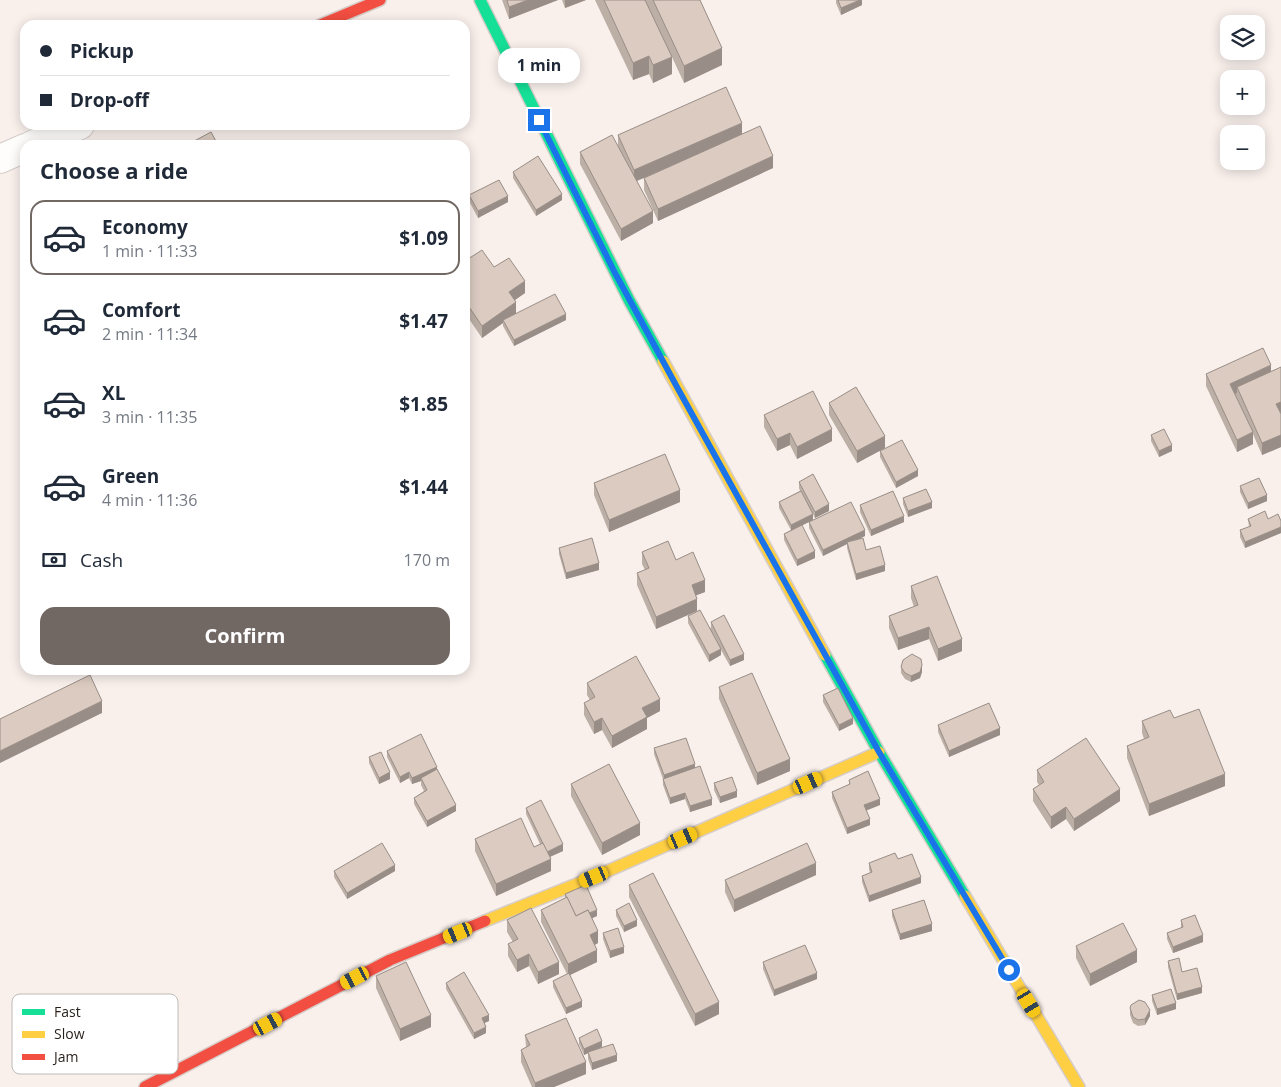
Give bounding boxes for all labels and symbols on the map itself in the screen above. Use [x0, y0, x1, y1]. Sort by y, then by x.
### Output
callout: 1 min [498, 48, 580, 82]
route end [528, 109, 550, 131]
car [791, 770, 824, 796]
car [666, 825, 699, 851]
car [577, 864, 610, 890]
car [441, 920, 474, 946]
route start [998, 959, 1020, 981]
car [338, 965, 371, 991]
car [1014, 986, 1043, 1020]
legend [12, 994, 178, 1074]
text: Fast [54, 1002, 81, 1021]
car [251, 1010, 284, 1038]
text: Slow [54, 1024, 85, 1043]
text: Jam [52, 1047, 79, 1066]

